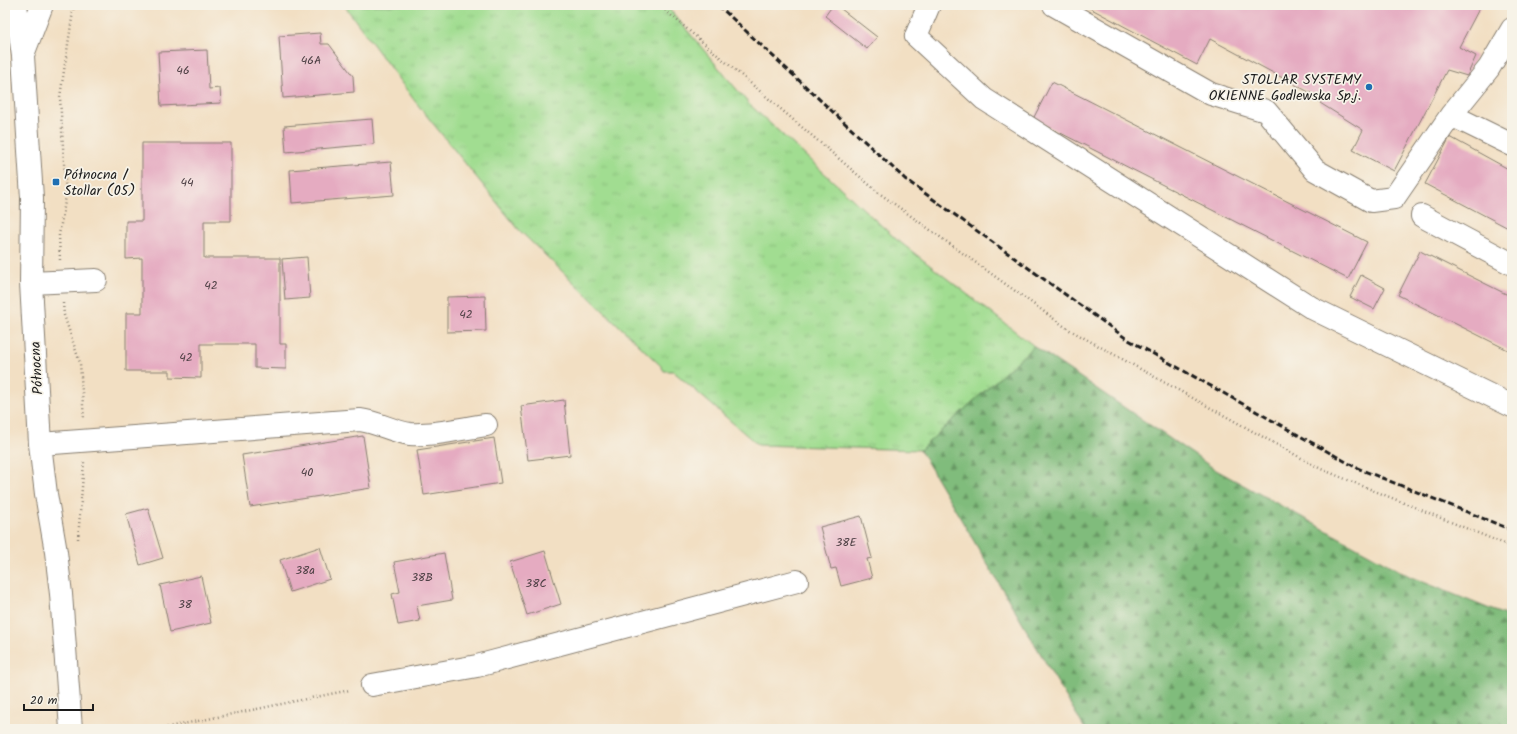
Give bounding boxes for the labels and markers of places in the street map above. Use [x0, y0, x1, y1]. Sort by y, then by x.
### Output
place label: STOLLAR SYSTEMY OKIENNE Godlewska Sp.j. [1209, 69, 1362, 107]
marker: STOLLAR SYSTEMY OKIENNE Godlewska Sp.j. [1364, 82, 1374, 92]
place label: Północna / Stollar (05) [64, 164, 135, 202]
marker: Północna / Stollar (05) [51, 177, 61, 187]

